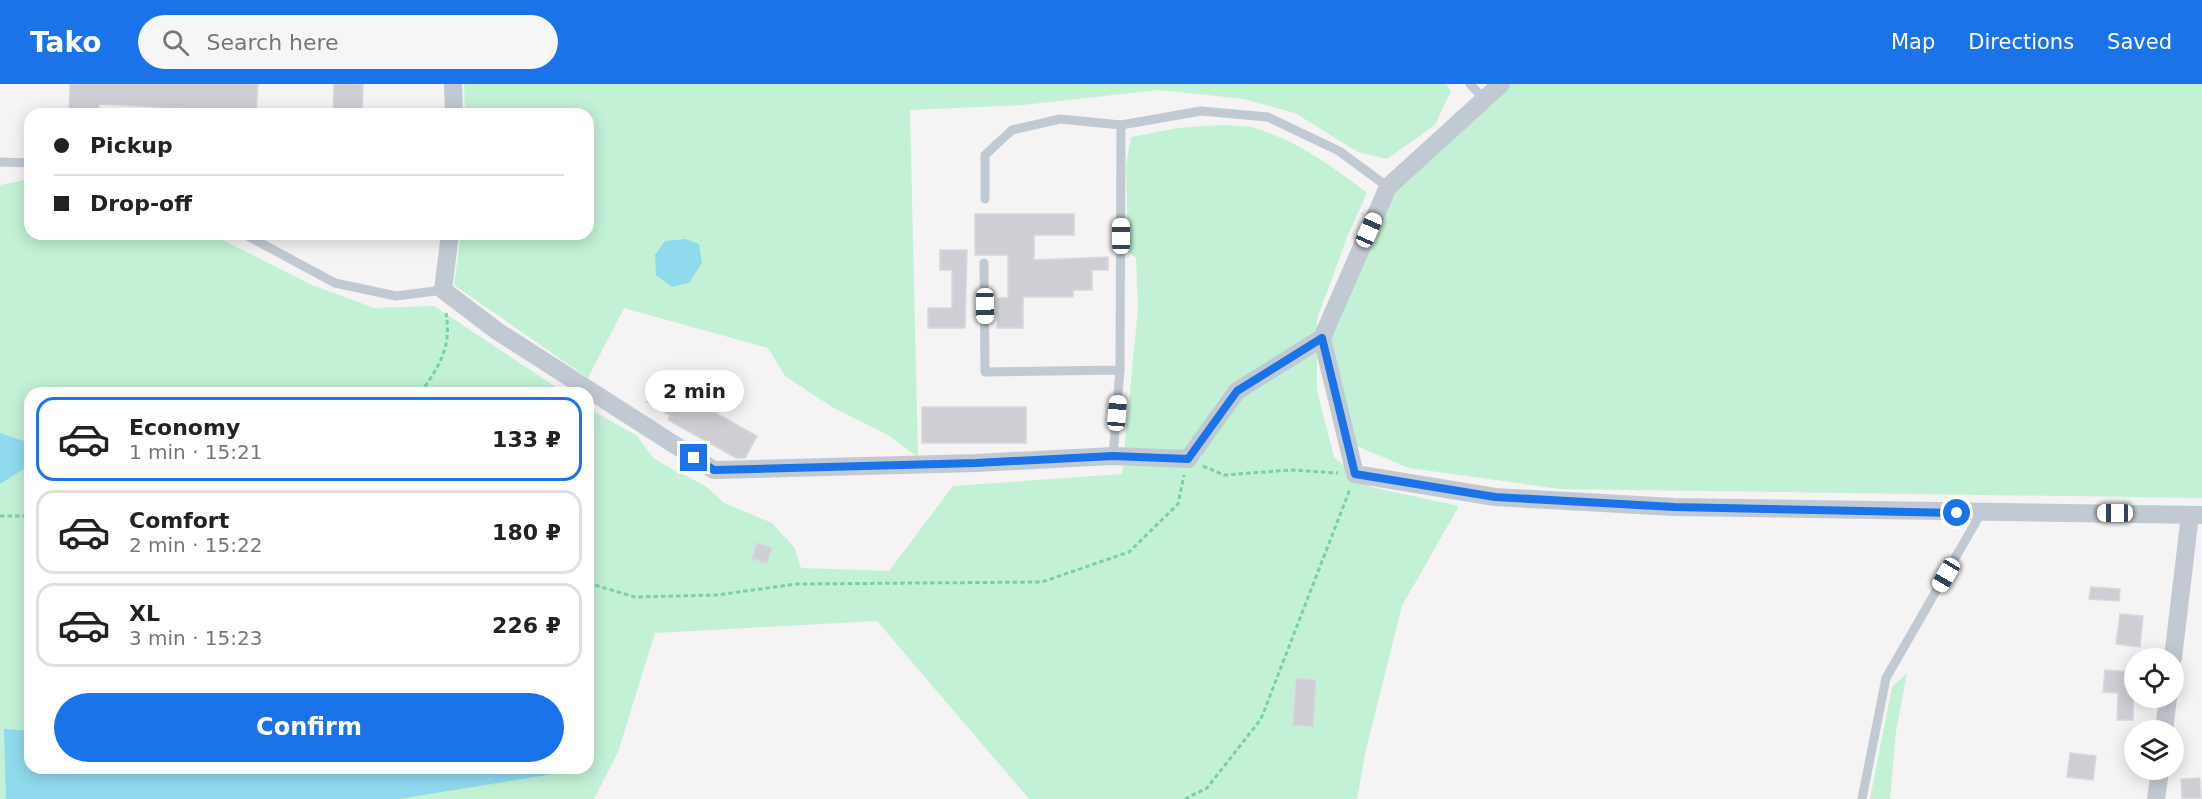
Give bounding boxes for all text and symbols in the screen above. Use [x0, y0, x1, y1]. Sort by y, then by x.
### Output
search box [138, 15, 558, 69]
text: Tako [30, 26, 102, 59]
icon: search [159, 26, 192, 59]
text: Search here [207, 30, 339, 55]
text: Map [1891, 30, 1935, 54]
text: Directions [1968, 30, 2074, 54]
text: Saved [2107, 30, 2172, 54]
text: Pickup [90, 133, 173, 158]
text: Drop-off [90, 191, 192, 216]
car [1353, 210, 1385, 250]
car [1112, 218, 1130, 254]
car [976, 288, 994, 324]
callout: 2 min [644, 371, 744, 413]
text: 2 min [663, 379, 726, 403]
car [1106, 394, 1128, 432]
icon: car [57, 412, 111, 466]
text: Economy [129, 415, 240, 440]
text: 133 ₽ [492, 427, 561, 452]
text: 1 min · 15:21 [129, 440, 263, 464]
route end [680, 444, 707, 471]
route start [1943, 499, 1970, 526]
car [2097, 504, 2133, 522]
icon: car [57, 505, 111, 559]
text: Comfort [129, 508, 229, 533]
text: 180 ₽ [492, 520, 561, 545]
text: 2 min · 15:22 [129, 533, 263, 557]
car [1929, 555, 1963, 595]
icon: car [57, 598, 111, 652]
text: XL [129, 601, 160, 626]
text: 226 ₽ [492, 613, 561, 638]
text: 3 min · 15:23 [129, 626, 263, 650]
map controls [2124, 648, 2184, 780]
button: locate [2124, 648, 2184, 708]
button: Confirm [54, 693, 564, 762]
button: layers [2124, 720, 2184, 780]

